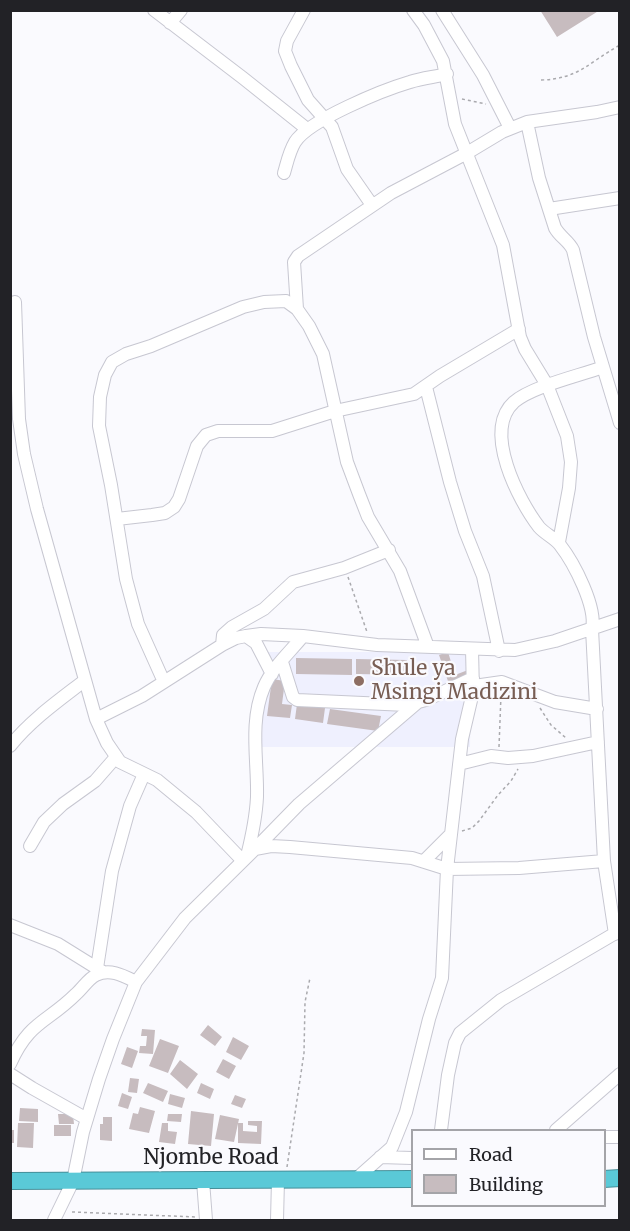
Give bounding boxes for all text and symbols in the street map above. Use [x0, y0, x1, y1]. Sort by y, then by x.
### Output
place label: Shule ya Msingi Madizini [371, 656, 538, 706]
marker: Shule ya Msingi Madizini [352, 674, 366, 688]
legend [411, 1129, 606, 1207]
text: Road [469, 1143, 513, 1166]
street label: Njombe Road [143, 1145, 279, 1171]
text: Building [469, 1173, 543, 1196]

